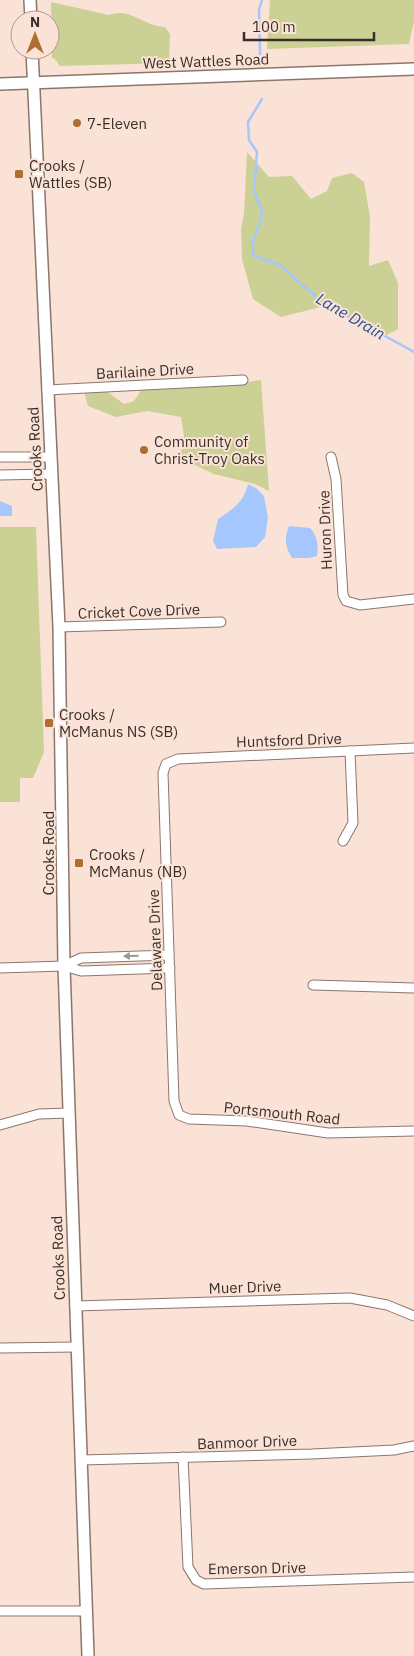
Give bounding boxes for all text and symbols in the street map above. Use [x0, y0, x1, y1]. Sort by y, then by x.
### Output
north arrow [10, 10, 60, 60]
scale bar [244, 10, 374, 42]
text: N [30, 13, 40, 31]
text: 100 m [252, 17, 296, 36]
street label: West Wattles Road [142, 49, 270, 73]
place label: 7-Eleven [87, 114, 147, 133]
marker: 7-Eleven [71, 117, 83, 129]
place label: Crooks / Wattles (SB) [29, 156, 112, 192]
marker: Crooks / Wattles (SB) [13, 168, 25, 180]
water label: Lane Drain [313, 288, 389, 344]
street label: Barilaine Drive [96, 359, 194, 383]
street label: Crooks Road [23, 406, 47, 492]
place label: Community of Christ-Troy Oaks [154, 432, 265, 468]
marker: Community of Christ-Troy Oaks [138, 444, 150, 456]
street label: Huron Drive [314, 490, 336, 570]
street label: Cricket Cove Drive [78, 599, 200, 623]
place label: Crooks / McManus NS (SB) [59, 705, 178, 741]
marker: Crooks / McManus NS (SB) [43, 717, 55, 729]
street label: Huntsford Drive [236, 729, 342, 751]
street label: Crooks Road [39, 811, 58, 895]
place label: Crooks / McManus (NB) [89, 845, 187, 881]
marker: Crooks / McManus (NB) [73, 857, 85, 869]
street label: Delaware Drive [144, 889, 166, 991]
one-way arrow [123, 952, 139, 960]
street label: Portsmouth Road [223, 1097, 341, 1129]
street label: Crooks Road [47, 1215, 69, 1301]
street label: Muer Drive [208, 1276, 282, 1298]
street label: Banmoor Drive [197, 1431, 297, 1453]
street label: Emerson Drive [208, 1558, 306, 1578]

